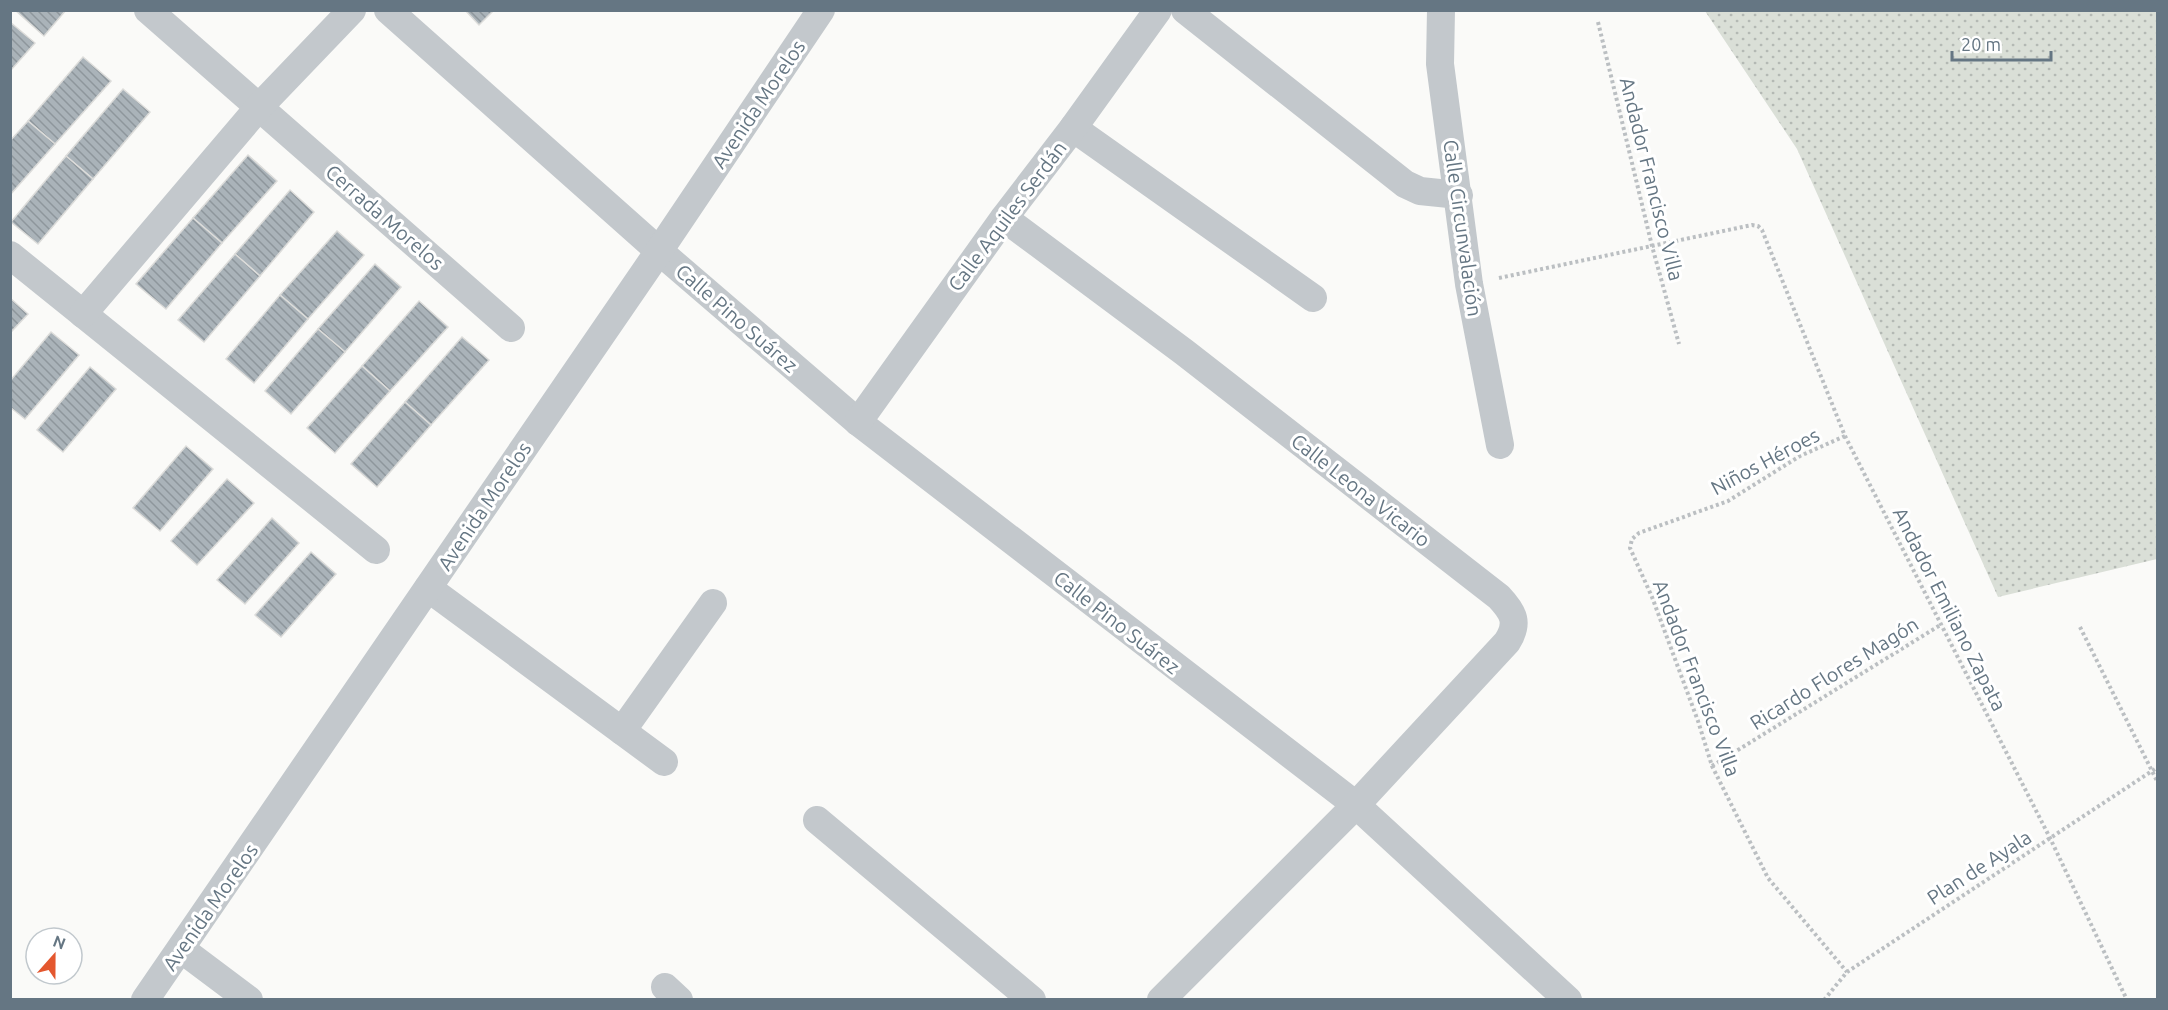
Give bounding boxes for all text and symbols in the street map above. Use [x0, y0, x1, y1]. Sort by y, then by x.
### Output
scale bar [1952, 24, 2051, 62]
text: 20 m [1961, 34, 2001, 54]
street label: Avenida Morelos [707, 36, 809, 172]
street label: Andador Francisco Villa [1616, 75, 1688, 283]
street label: Calle Aquiles Serdán [943, 137, 1071, 295]
street label: Calle Circunvalación [1439, 138, 1487, 318]
street label: Cerrada Morelos [321, 160, 449, 274]
street label: Calle Pino Suárez [672, 259, 802, 377]
street label: Niños Héroes [1707, 423, 1823, 499]
street label: Calle Leona Vicario [1287, 429, 1435, 551]
street label: Avenida Morelos [433, 438, 535, 574]
street label: Andador Emiliano Zapata [1889, 503, 2011, 715]
street label: Calle Pino Suárez [1050, 566, 1184, 678]
street label: Andador Francisco Villa [1649, 576, 1745, 780]
street label: Ricardo Flores Magón [1746, 612, 1922, 734]
street label: Plan de Ayala [1923, 825, 2035, 909]
street label: Avenida Morelos [158, 839, 262, 975]
north arrow [24, 926, 84, 986]
text: N [51, 931, 68, 953]

